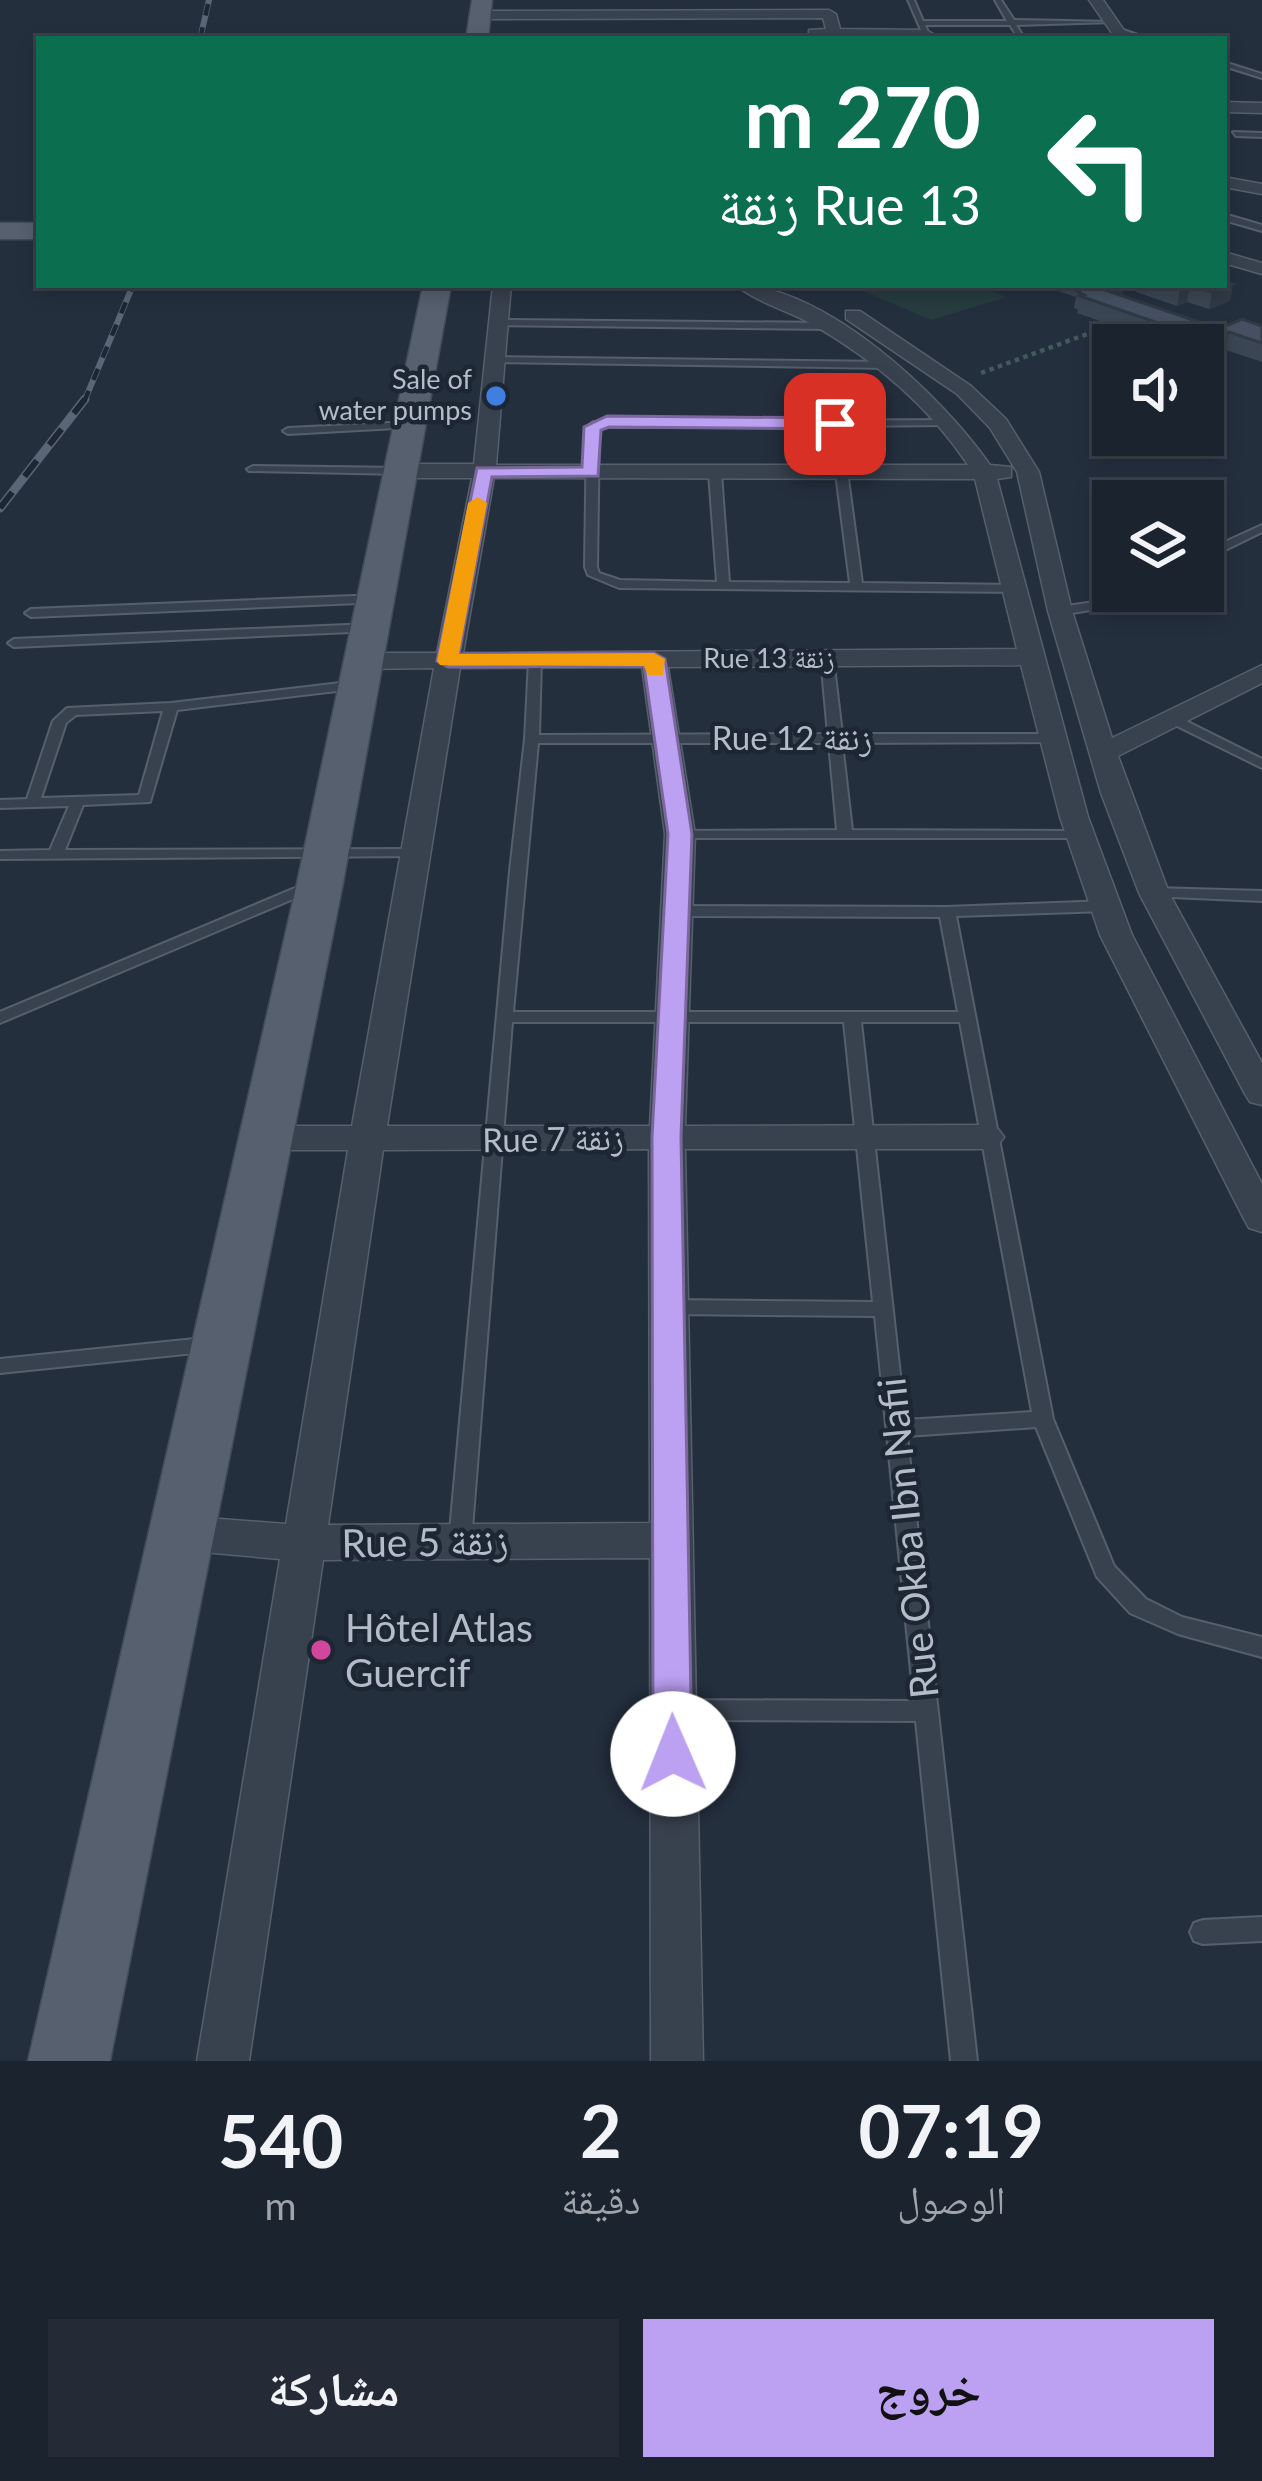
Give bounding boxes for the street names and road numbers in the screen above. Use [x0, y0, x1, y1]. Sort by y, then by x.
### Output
street label: Rue 13 زنقة [703, 641, 835, 674]
street label: Rue 12 زنقة [712, 717, 872, 757]
street label: Rue 7 زنقة [482, 1117, 624, 1159]
street label: Rue Okba Ibn Nafii [867, 1376, 947, 1701]
street label: Rue 5 زنقة [341, 1517, 509, 1565]

